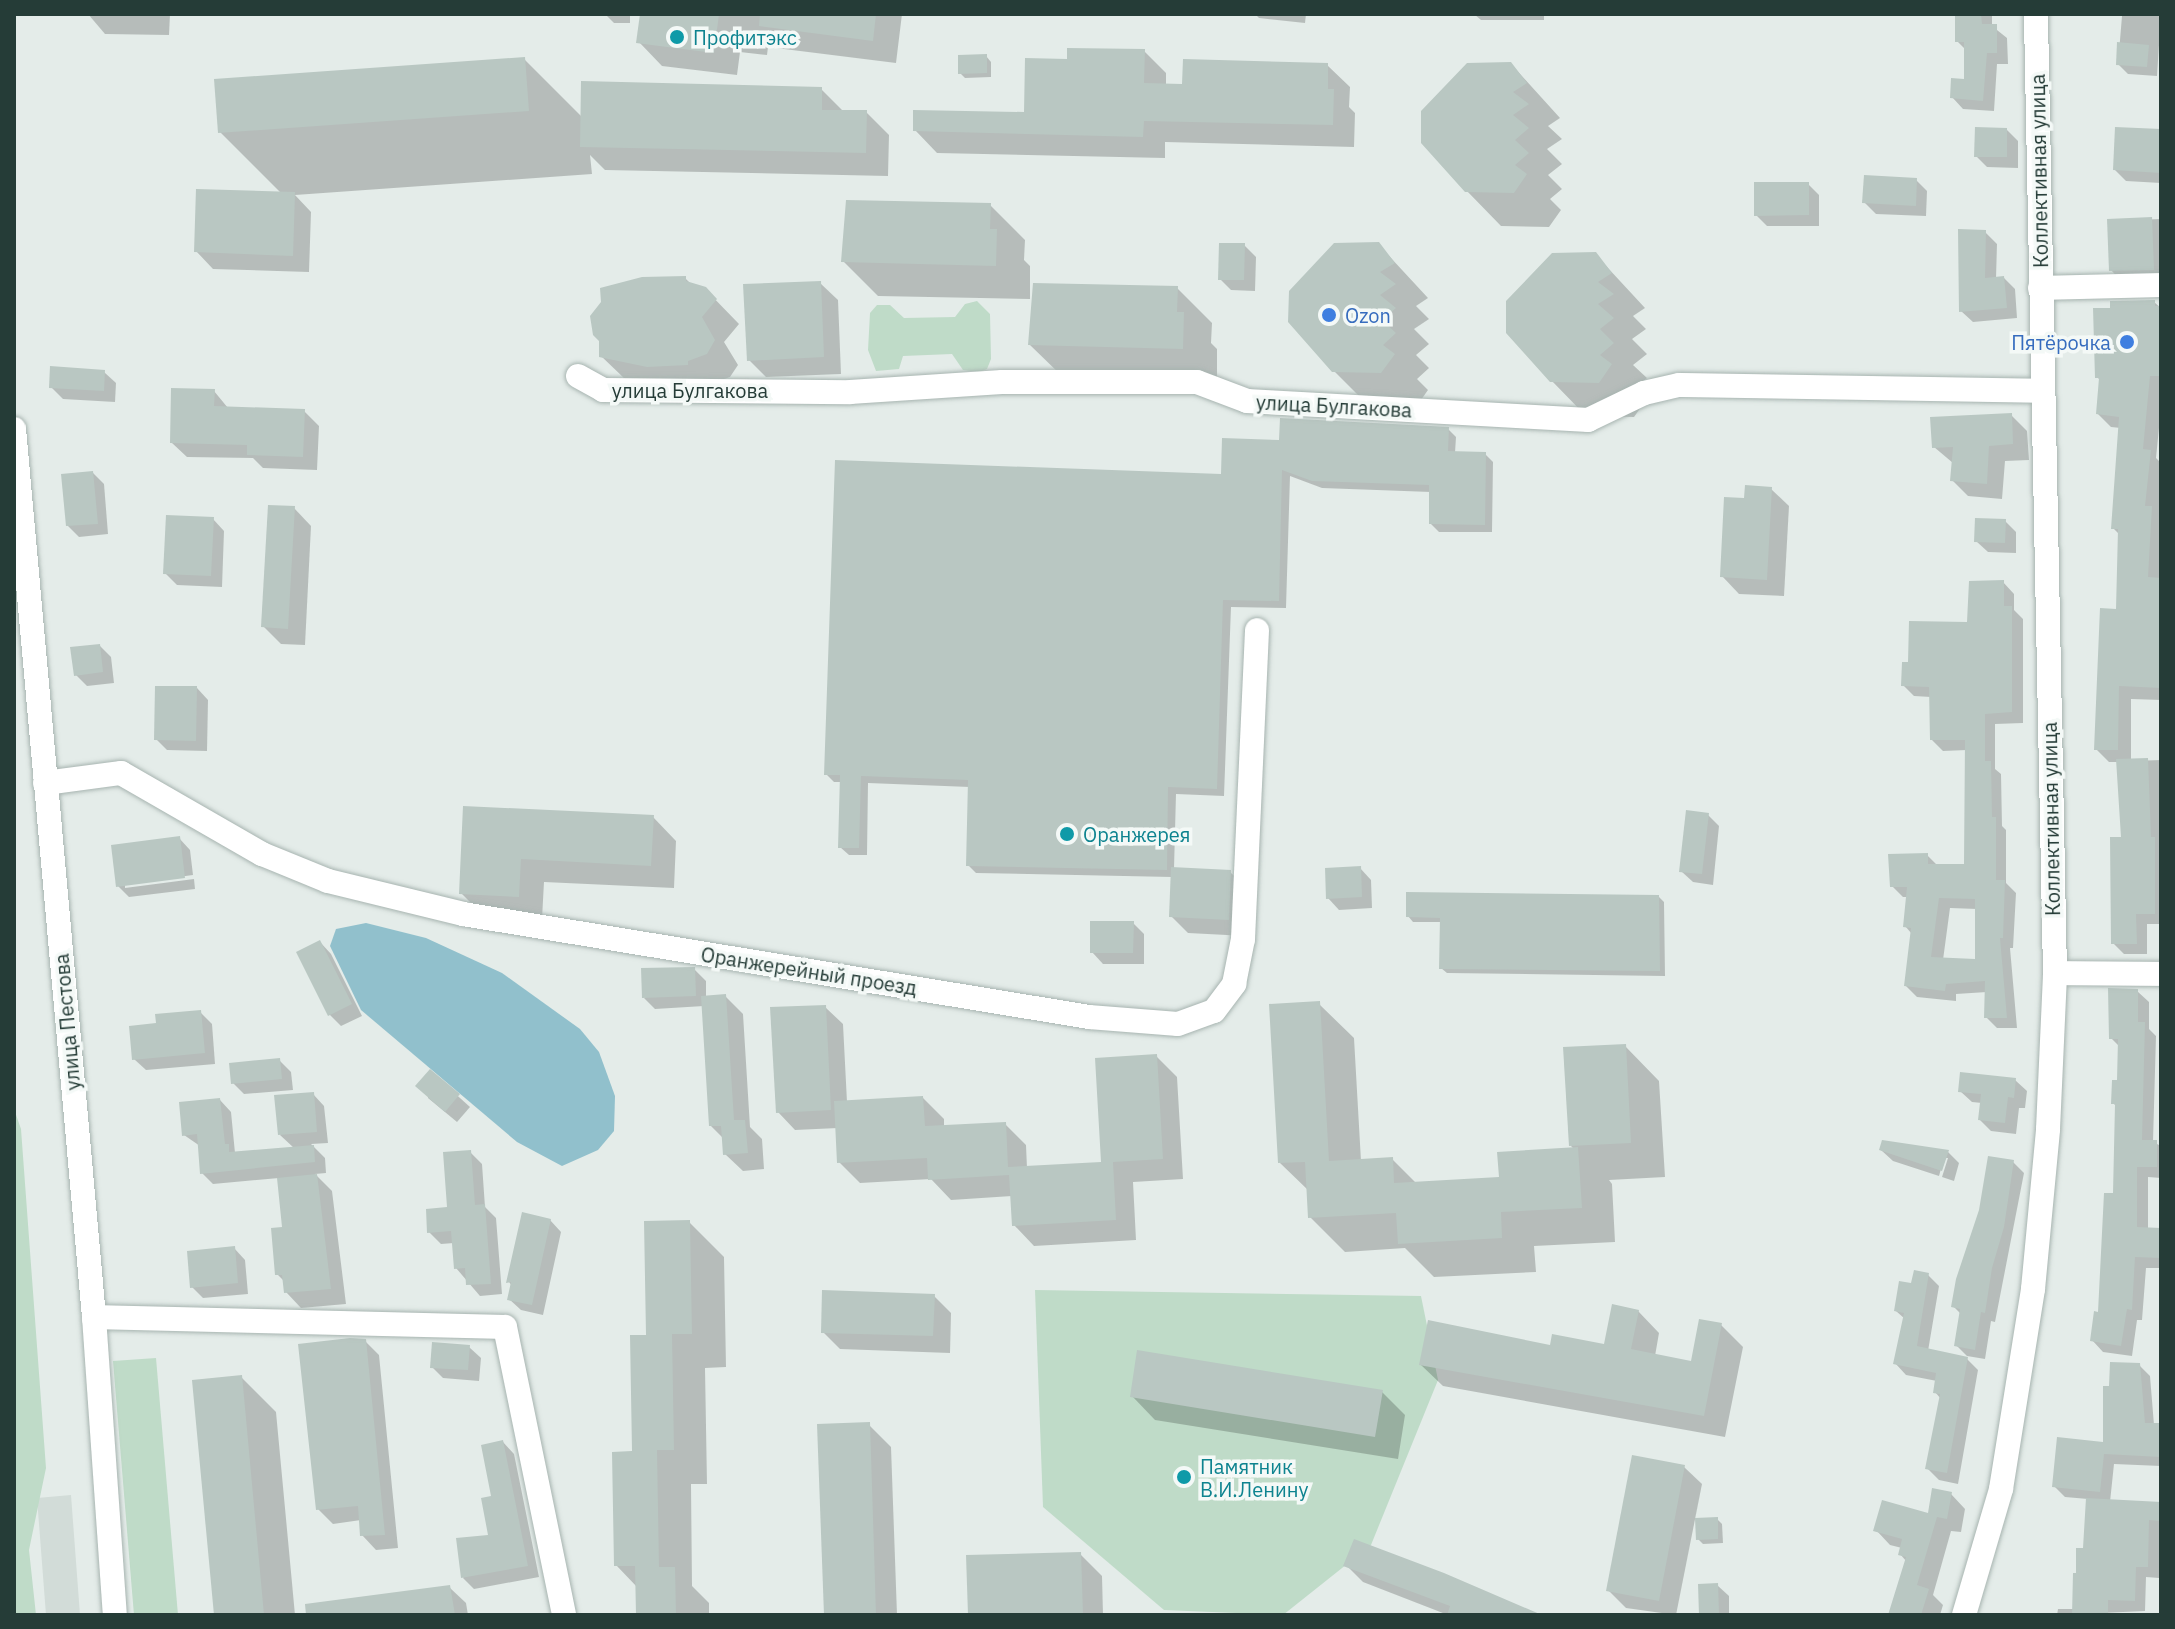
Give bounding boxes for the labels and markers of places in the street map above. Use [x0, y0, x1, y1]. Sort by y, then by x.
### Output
place label: Профитэкс [693, 25, 797, 49]
marker: Профитэкс [668, 28, 686, 46]
place label: Ozon [1345, 303, 1391, 327]
marker: Ozon [1320, 306, 1338, 324]
place label: Пятёрочка [2011, 330, 2111, 354]
marker: Пятёрочка [2118, 333, 2136, 351]
place label: Оранжерея [1083, 822, 1191, 846]
marker: Оранжерея [1058, 825, 1076, 843]
place label: Памятник В.И.Ленину [1200, 1454, 1308, 1501]
marker: Памятник В.И.Ленину [1175, 1468, 1193, 1486]

